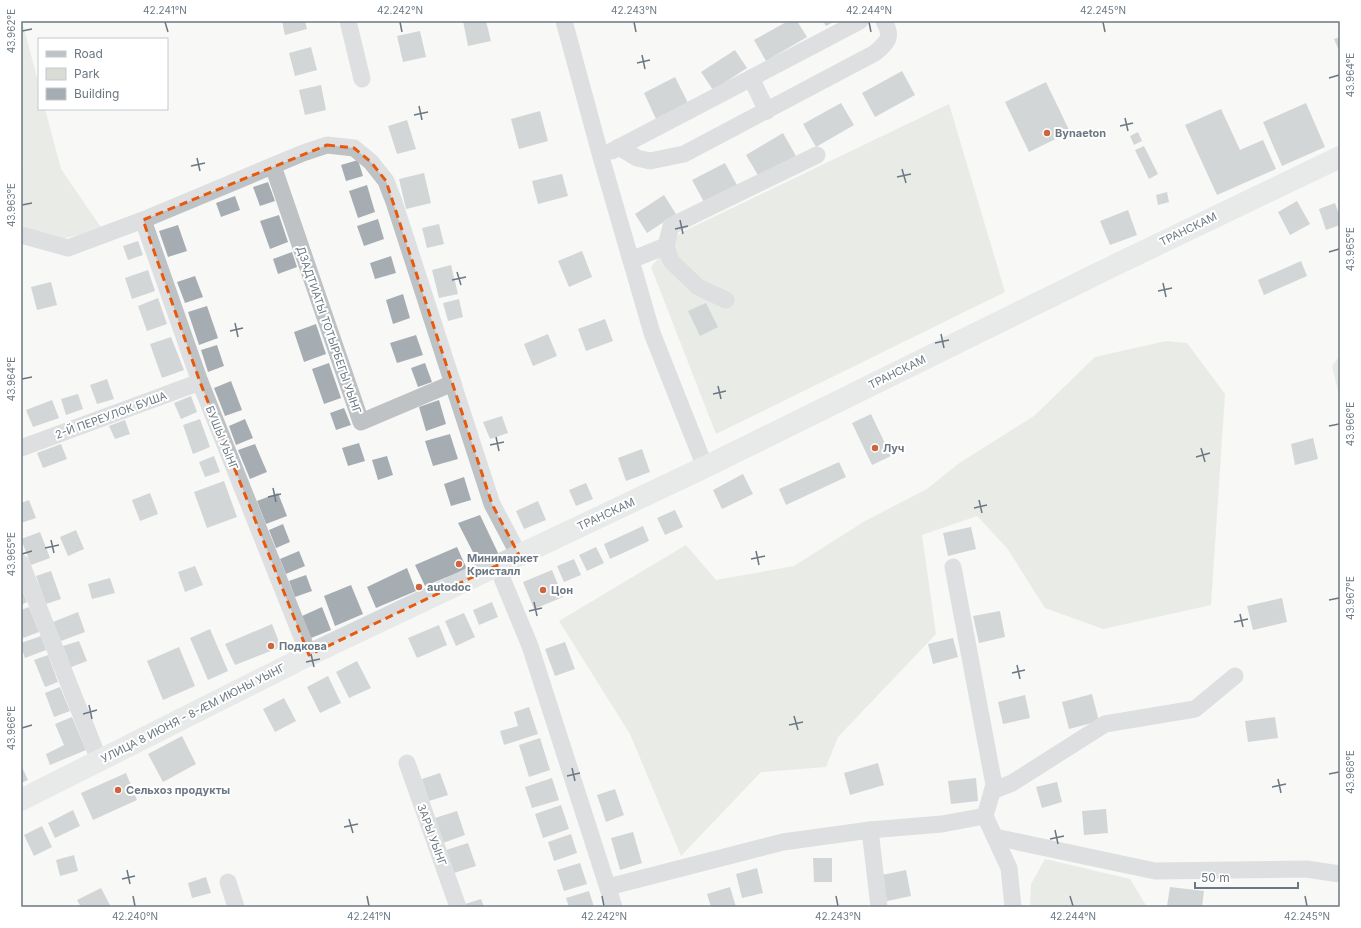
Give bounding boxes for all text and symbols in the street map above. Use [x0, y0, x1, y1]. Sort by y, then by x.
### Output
text: 42.241°N [143, 4, 187, 16]
text: 42.242°N [377, 4, 423, 16]
text: 42.243°N [611, 4, 657, 16]
text: 42.244°N [846, 4, 892, 16]
text: 42.245°N [1080, 4, 1126, 16]
text: 43.962°E [5, 9, 17, 53]
legend [38, 38, 168, 110]
text: Road [74, 46, 103, 61]
text: 43.964°E [1344, 53, 1356, 97]
text: Park [74, 66, 100, 81]
text: Building [74, 86, 119, 101]
place label: Bynaeton [1055, 126, 1106, 140]
marker: Bynaeton [1042, 128, 1052, 138]
text: 43.963°E [5, 183, 17, 227]
street label: ТРАНСКАМ [1157, 209, 1219, 249]
text: 43.965°E [1344, 227, 1356, 271]
street label: ДЗАДТИАТЫ ТОТЫРБЕГЫ УЫНГ [294, 244, 364, 416]
street label: ТРАНСКАМ [866, 352, 928, 392]
text: 43.964°E [5, 357, 17, 401]
street label: 2-Й ПЕРЕУЛОК БУША [53, 388, 169, 442]
text: 43.966°E [1344, 402, 1356, 446]
street label: БУШЫ УЫНГ [203, 404, 241, 472]
place label: Луч [883, 441, 904, 455]
marker: Луч [870, 443, 880, 453]
street label: ТРАНСКАМ [575, 495, 637, 533]
text: 43.965°E [5, 532, 17, 576]
place label: Минимаркет Кристалл [467, 551, 539, 578]
marker: Минимаркет Кристалл [454, 559, 464, 569]
text: 43.967°E [1344, 576, 1356, 620]
place label: autodoc [427, 580, 472, 594]
marker: autodoc [414, 582, 424, 592]
place label: Цон [551, 583, 573, 597]
marker: Цон [538, 585, 548, 595]
place label: Подкова [279, 639, 327, 653]
marker: Подкова [266, 641, 276, 651]
street label: УЛИЦА 8 ИЮНЯ - 8-ӔМ ИЮНЫ УЫНГ [99, 660, 287, 766]
text: 43.966°E [5, 706, 17, 750]
text: 43.968°E [1344, 750, 1356, 794]
place label: Сельхоз продукты [126, 783, 230, 797]
marker: Сельхоз продукты [113, 785, 123, 795]
street label: ЗАРЫ УЫНГ [414, 802, 450, 868]
scale bar [1195, 864, 1298, 890]
text: 50 m [1201, 870, 1230, 885]
text: 42.240°N [112, 910, 158, 922]
text: 42.241°N [347, 910, 391, 922]
text: 42.242°N [581, 910, 627, 922]
text: 42.243°N [815, 910, 861, 922]
text: 42.244°N [1050, 910, 1096, 922]
text: 42.245°N [1284, 910, 1330, 922]

